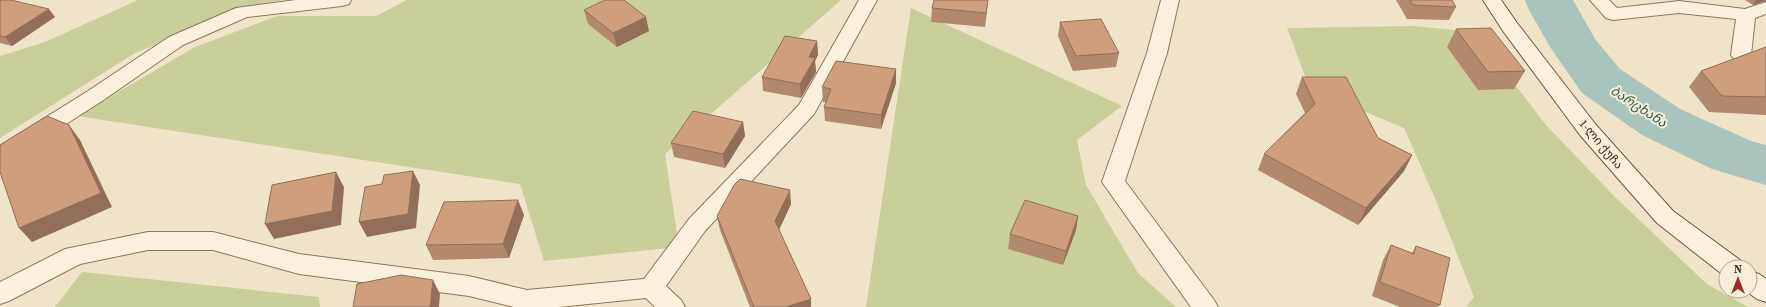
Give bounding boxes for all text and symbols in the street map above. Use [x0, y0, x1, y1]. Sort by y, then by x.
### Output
water label: ბარცხანა [1607, 82, 1671, 131]
street label: 1-ლი ქუჩა [1575, 116, 1627, 172]
north arrow [1718, 259, 1758, 299]
text: N [1734, 262, 1742, 277]

